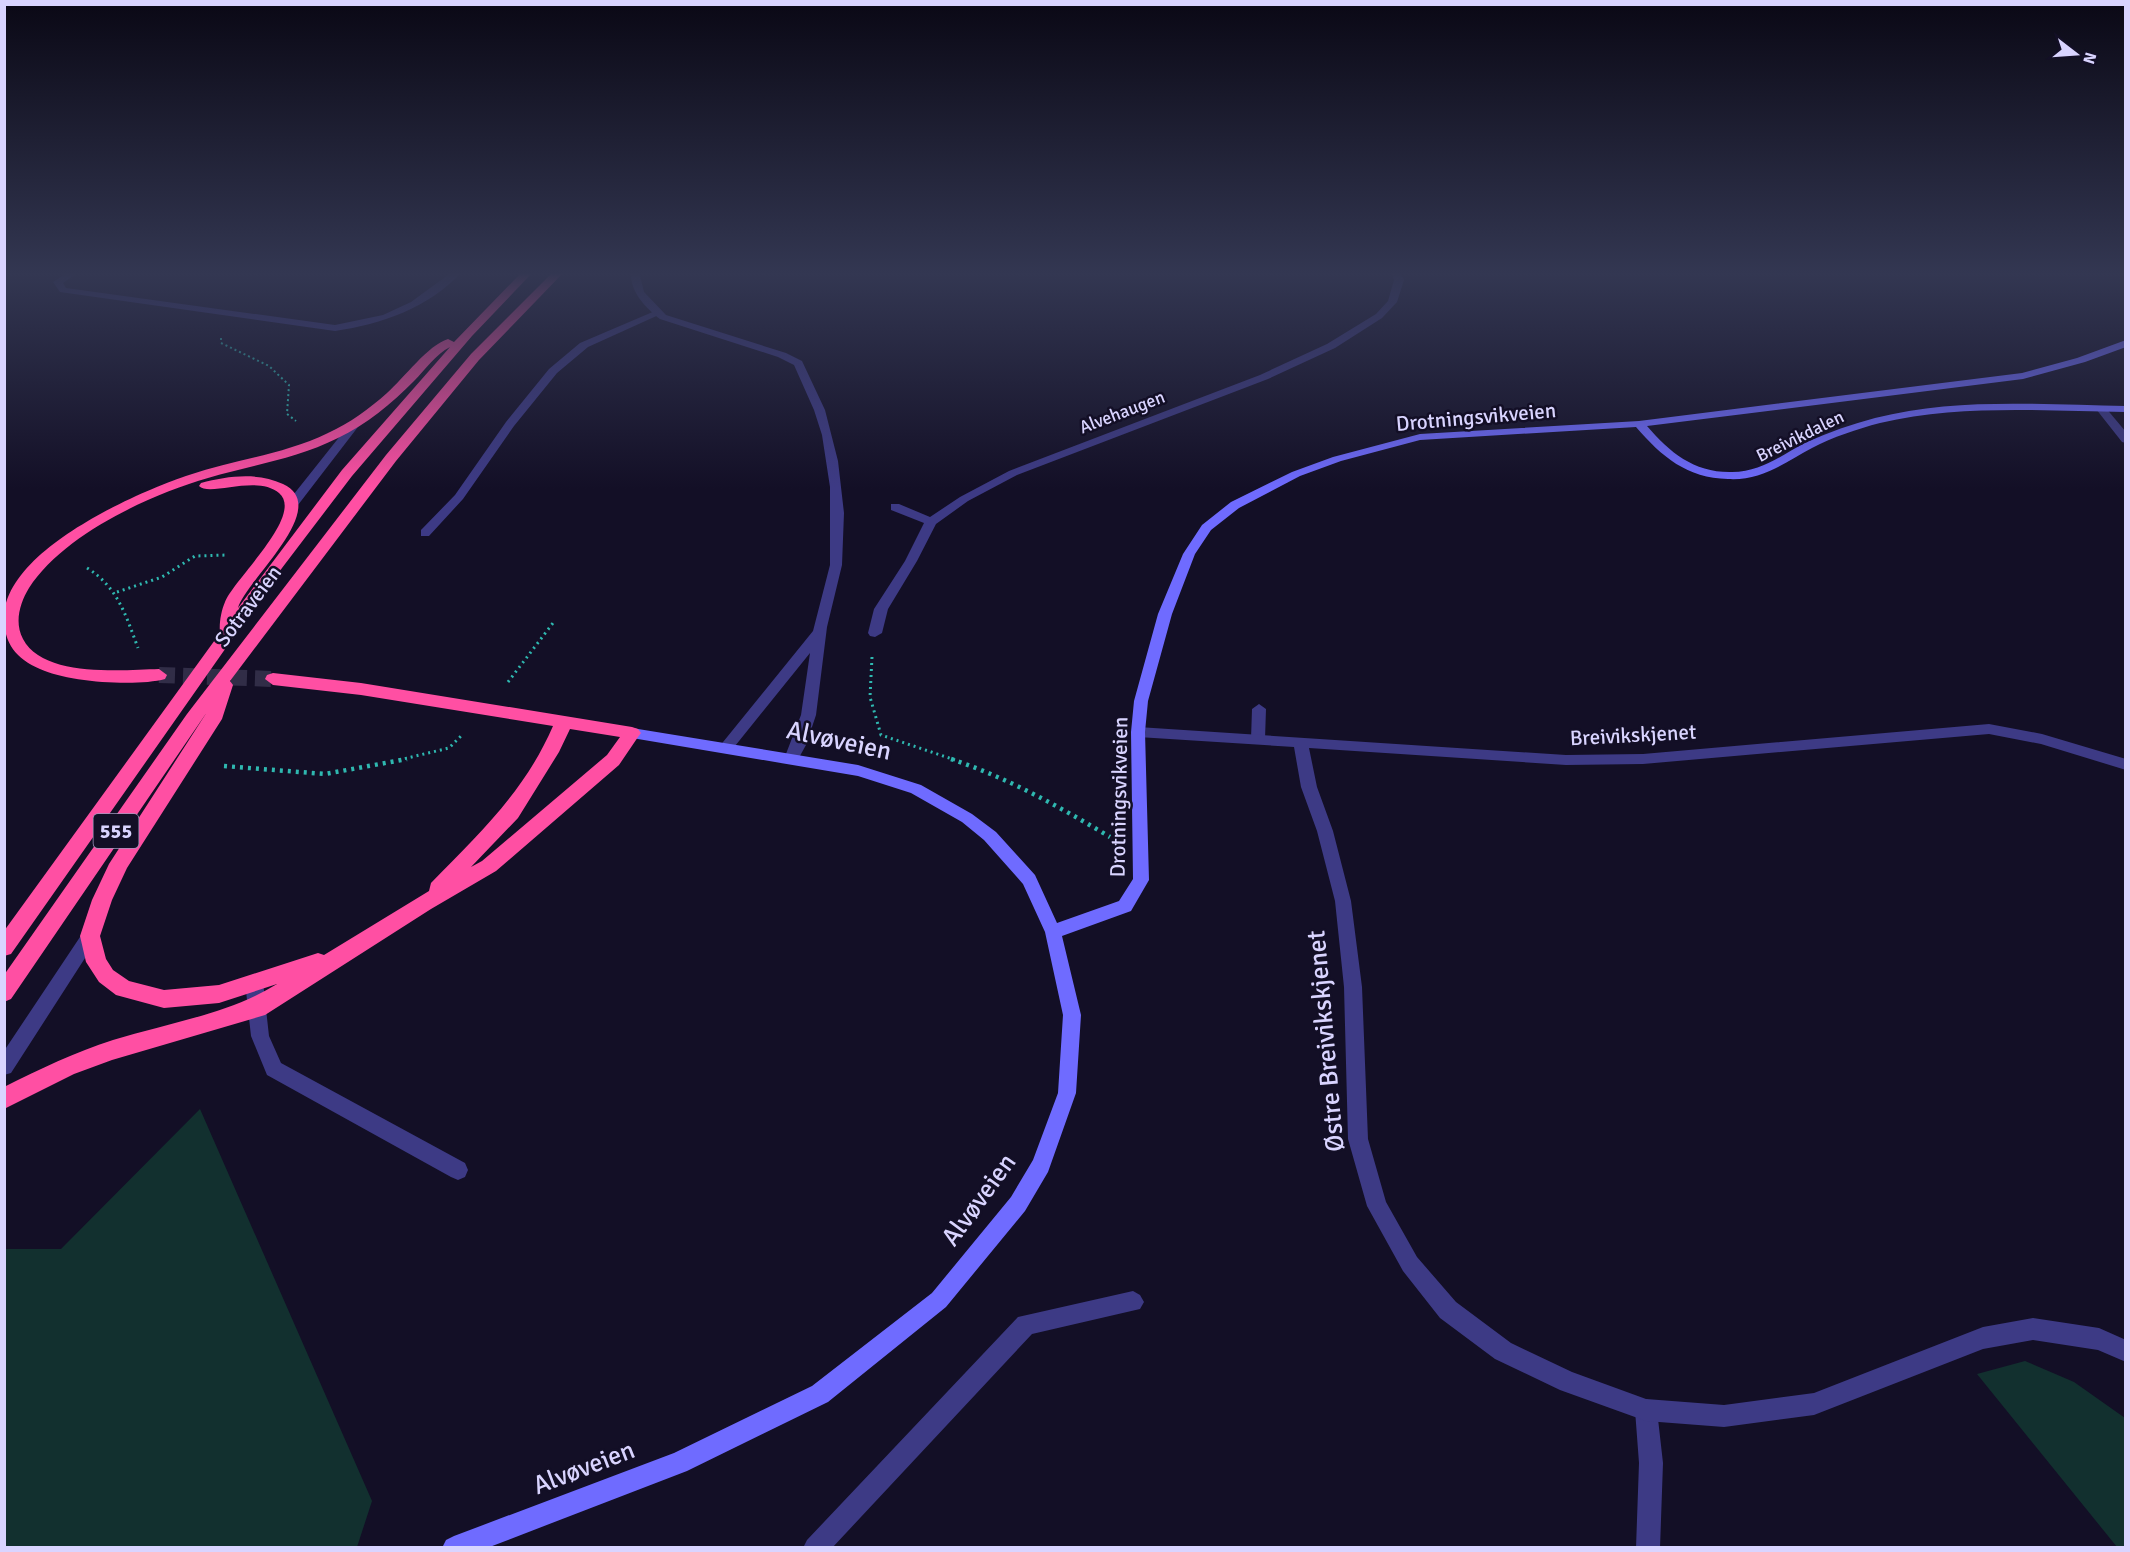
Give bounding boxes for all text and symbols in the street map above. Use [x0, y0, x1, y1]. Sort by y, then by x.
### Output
north arrow [2046, 24, 2106, 84]
text: N [2078, 50, 2101, 66]
street label: Alvehaugen [1076, 386, 1168, 438]
street label: Drotningsvikveien [1395, 397, 1557, 437]
street label: Breivikdalen [1753, 405, 1847, 467]
street label: Sotraveien [209, 560, 287, 652]
street label: Alvøveien [784, 714, 894, 768]
street label: Drotningsvikveien [1105, 716, 1133, 878]
street label: Breivikskjenet [1569, 719, 1697, 751]
road number: 555 [94, 814, 138, 848]
street label: Østre Breivikskjenet [1300, 929, 1352, 1153]
street label: Alvøveien [935, 1147, 1023, 1253]
street label: Alvøveien [529, 1434, 639, 1502]

